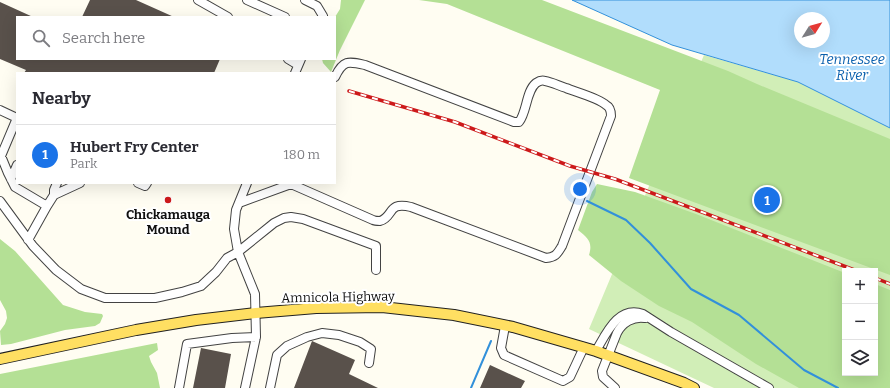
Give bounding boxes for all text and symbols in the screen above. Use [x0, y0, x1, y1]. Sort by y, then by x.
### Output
north arrow [794, 12, 830, 48]
search box [16, 16, 336, 60]
icon: search [30, 27, 52, 49]
text: Search here [62, 29, 145, 47]
water label: Tennessee River [819, 51, 885, 84]
text: Nearby [32, 88, 91, 109]
text: Hubert Fry Center [70, 138, 199, 156]
text: 1 [42, 147, 48, 162]
text: 180 m [284, 147, 320, 162]
text: Park [70, 156, 97, 171]
your location [570, 179, 590, 199]
pin: 1 [754, 185, 780, 215]
marker: Chickamauga Mound [163, 195, 173, 205]
place label: Chickamauga Mound [126, 207, 211, 237]
map controls [842, 268, 878, 376]
button: + [842, 268, 878, 304]
street label: Amnicola Highway [281, 289, 395, 305]
button: − [842, 304, 878, 340]
button: layers [842, 340, 878, 376]

